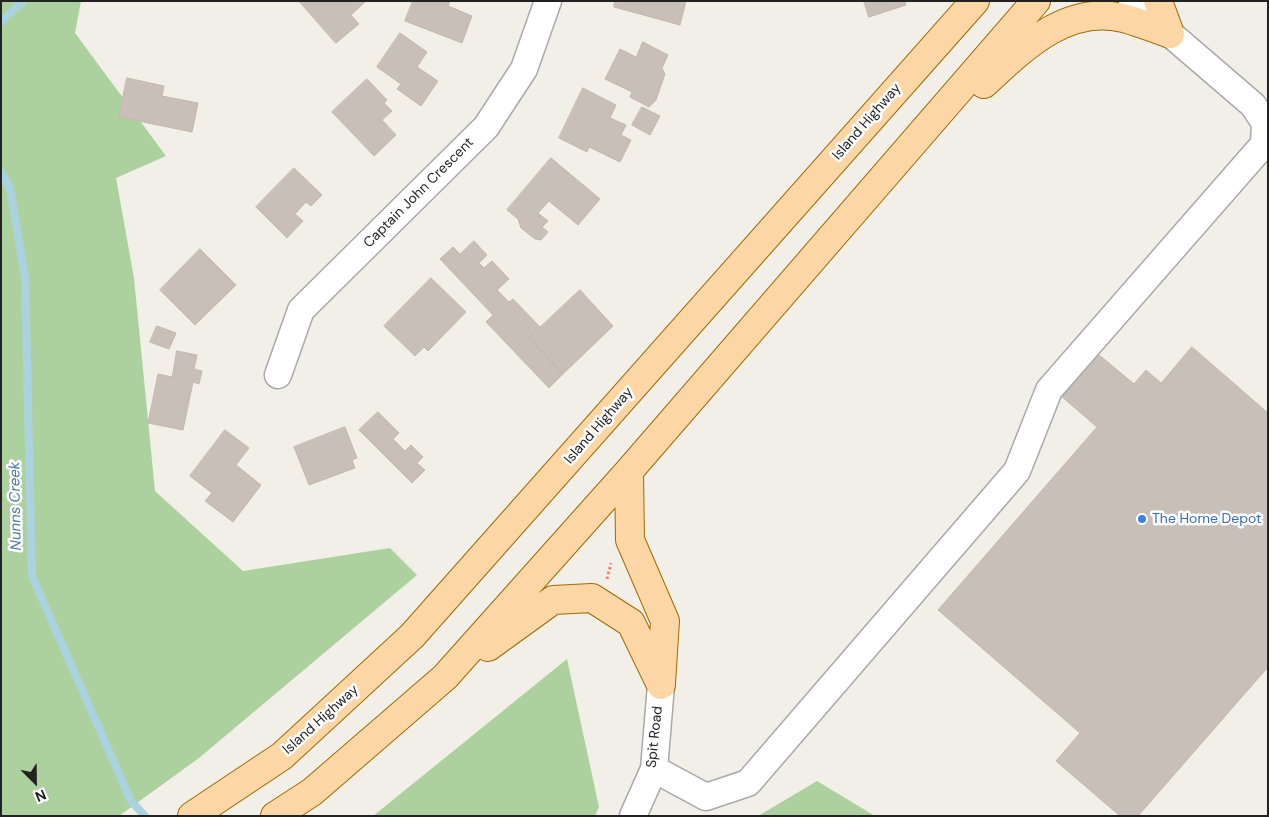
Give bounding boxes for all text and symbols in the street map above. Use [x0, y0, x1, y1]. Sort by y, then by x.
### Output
street label: Island Highway [829, 80, 905, 164]
street label: Captain John Crescent [360, 134, 478, 252]
street label: Island Highway [561, 384, 637, 468]
water label: Nunns Creek [6, 461, 26, 551]
place label: The Home Depot [1152, 511, 1261, 527]
marker: The Home Depot [1136, 513, 1148, 525]
street label: Island Highway [280, 682, 362, 758]
street label: Spit Road [643, 705, 667, 769]
north arrow [10, 757, 60, 807]
text: N [33, 786, 49, 806]

